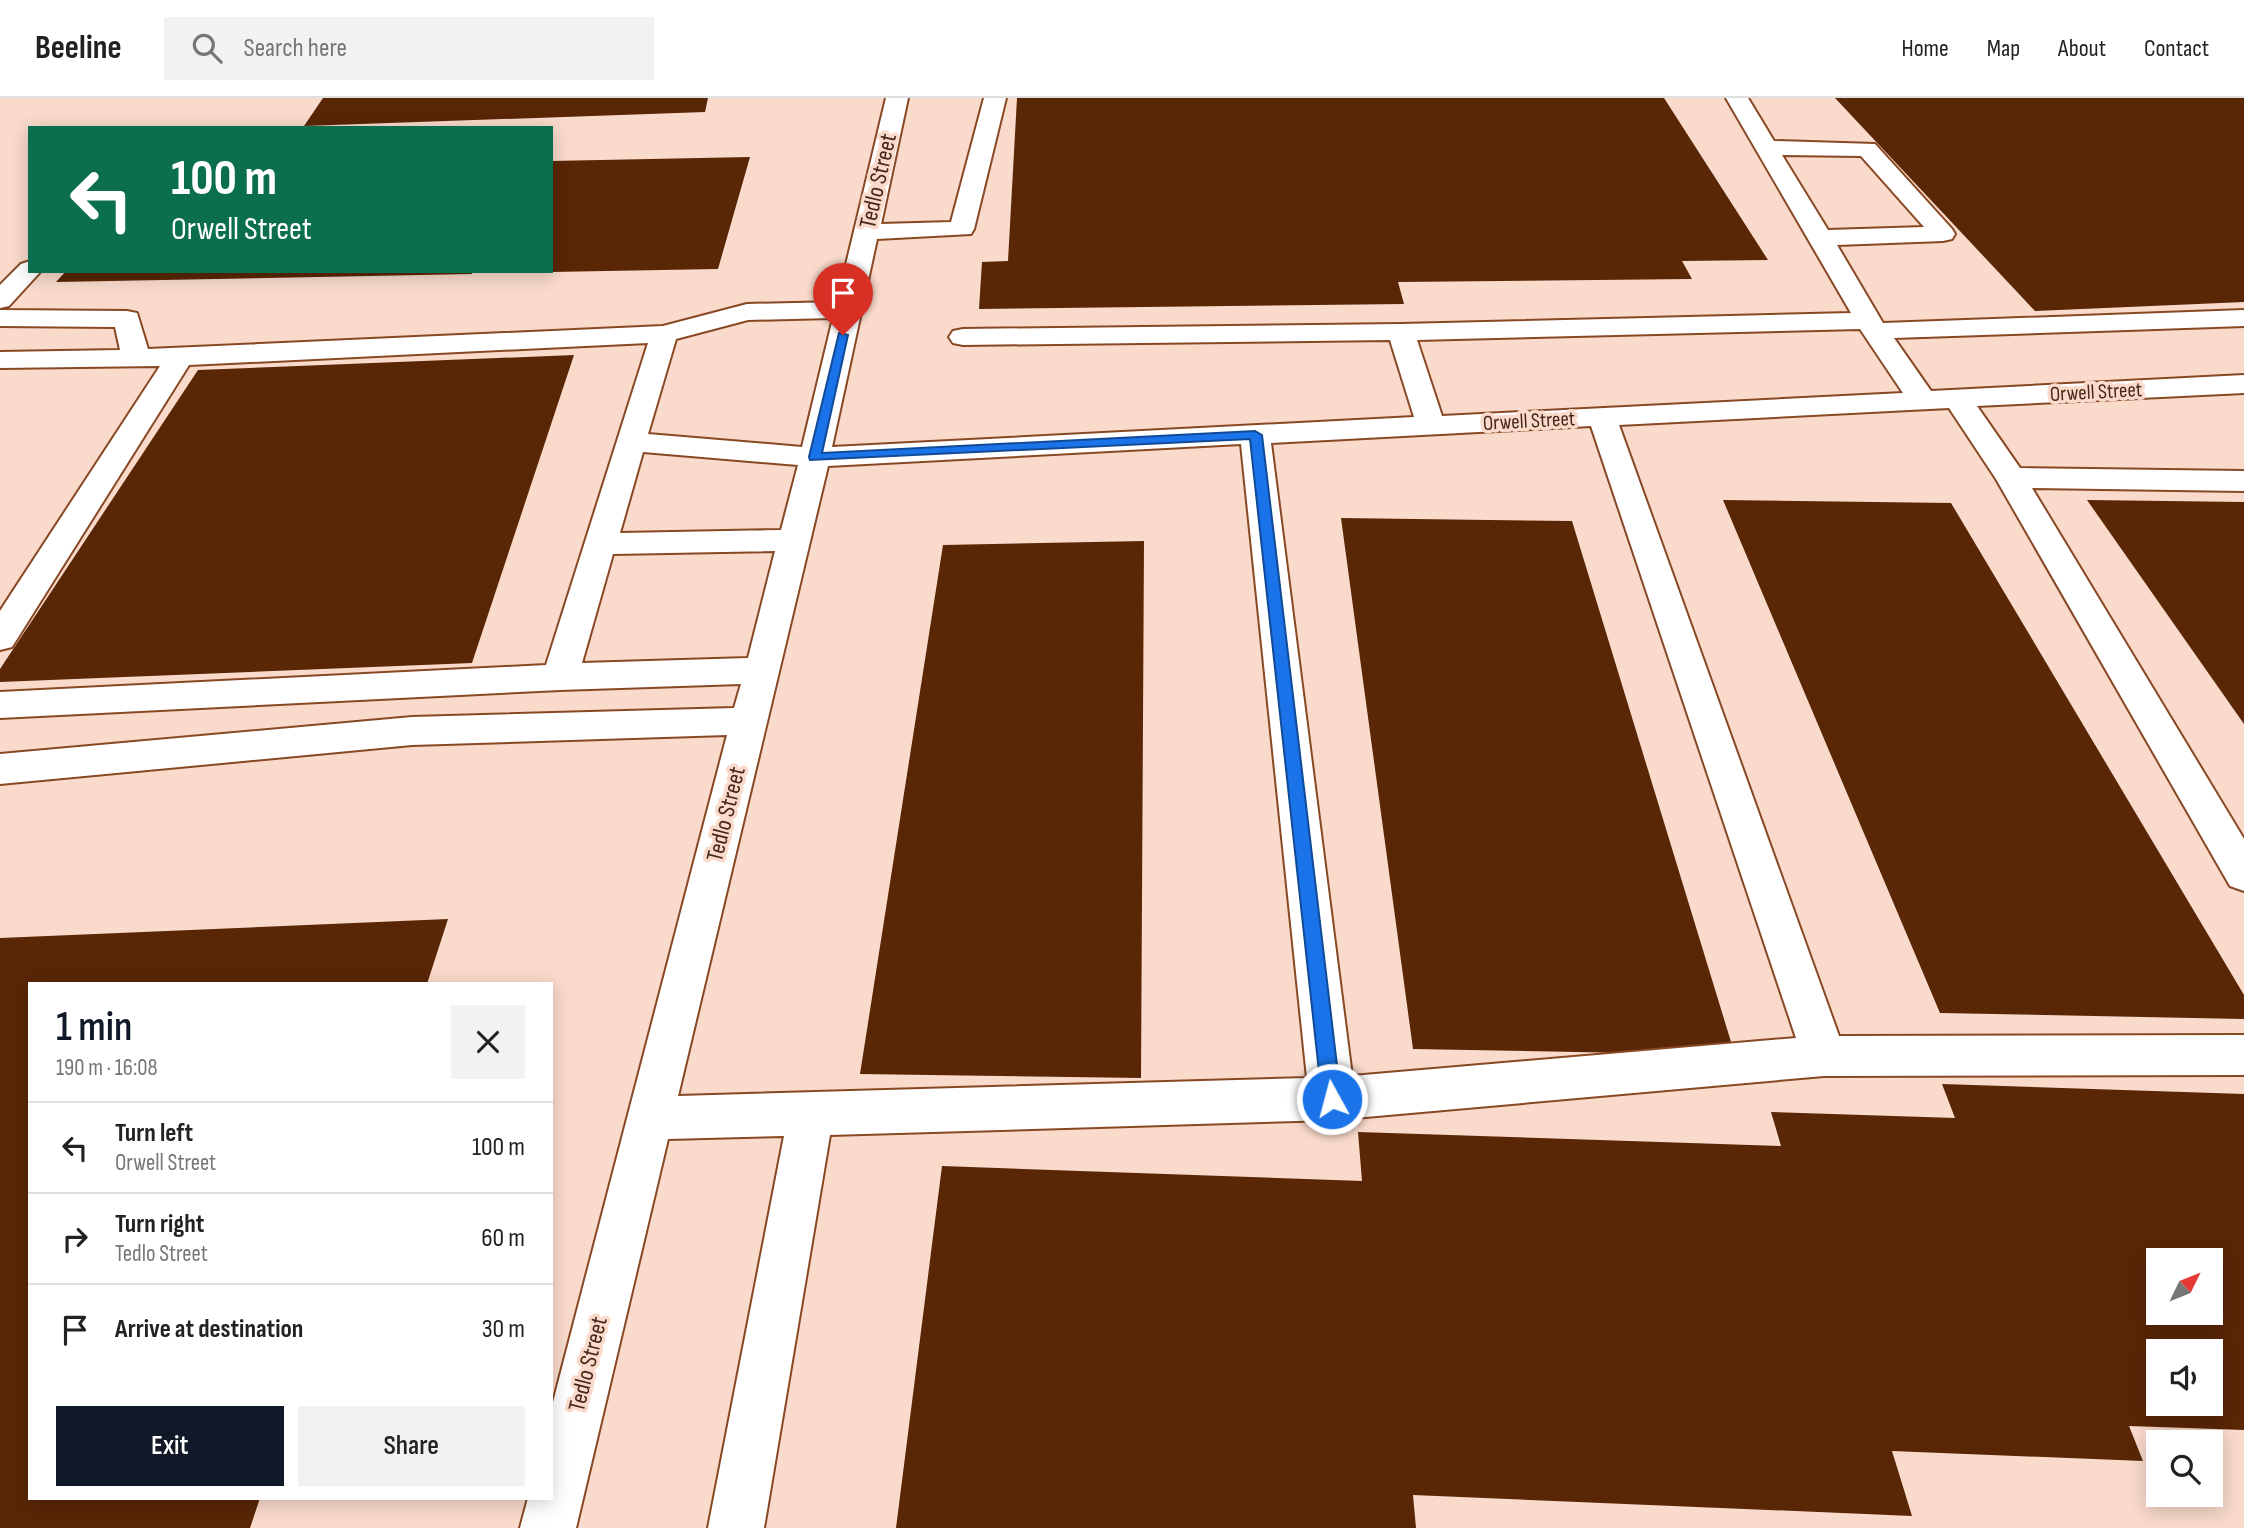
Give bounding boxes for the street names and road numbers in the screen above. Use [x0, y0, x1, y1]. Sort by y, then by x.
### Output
street label: Tedlo Street [853, 131, 903, 231]
street label: Orwell Street [2049, 377, 2143, 407]
street label: Orwell Street [1482, 406, 1576, 436]
street label: Tedlo Street [700, 764, 752, 864]
street label: Tedlo Street [562, 1314, 614, 1414]

